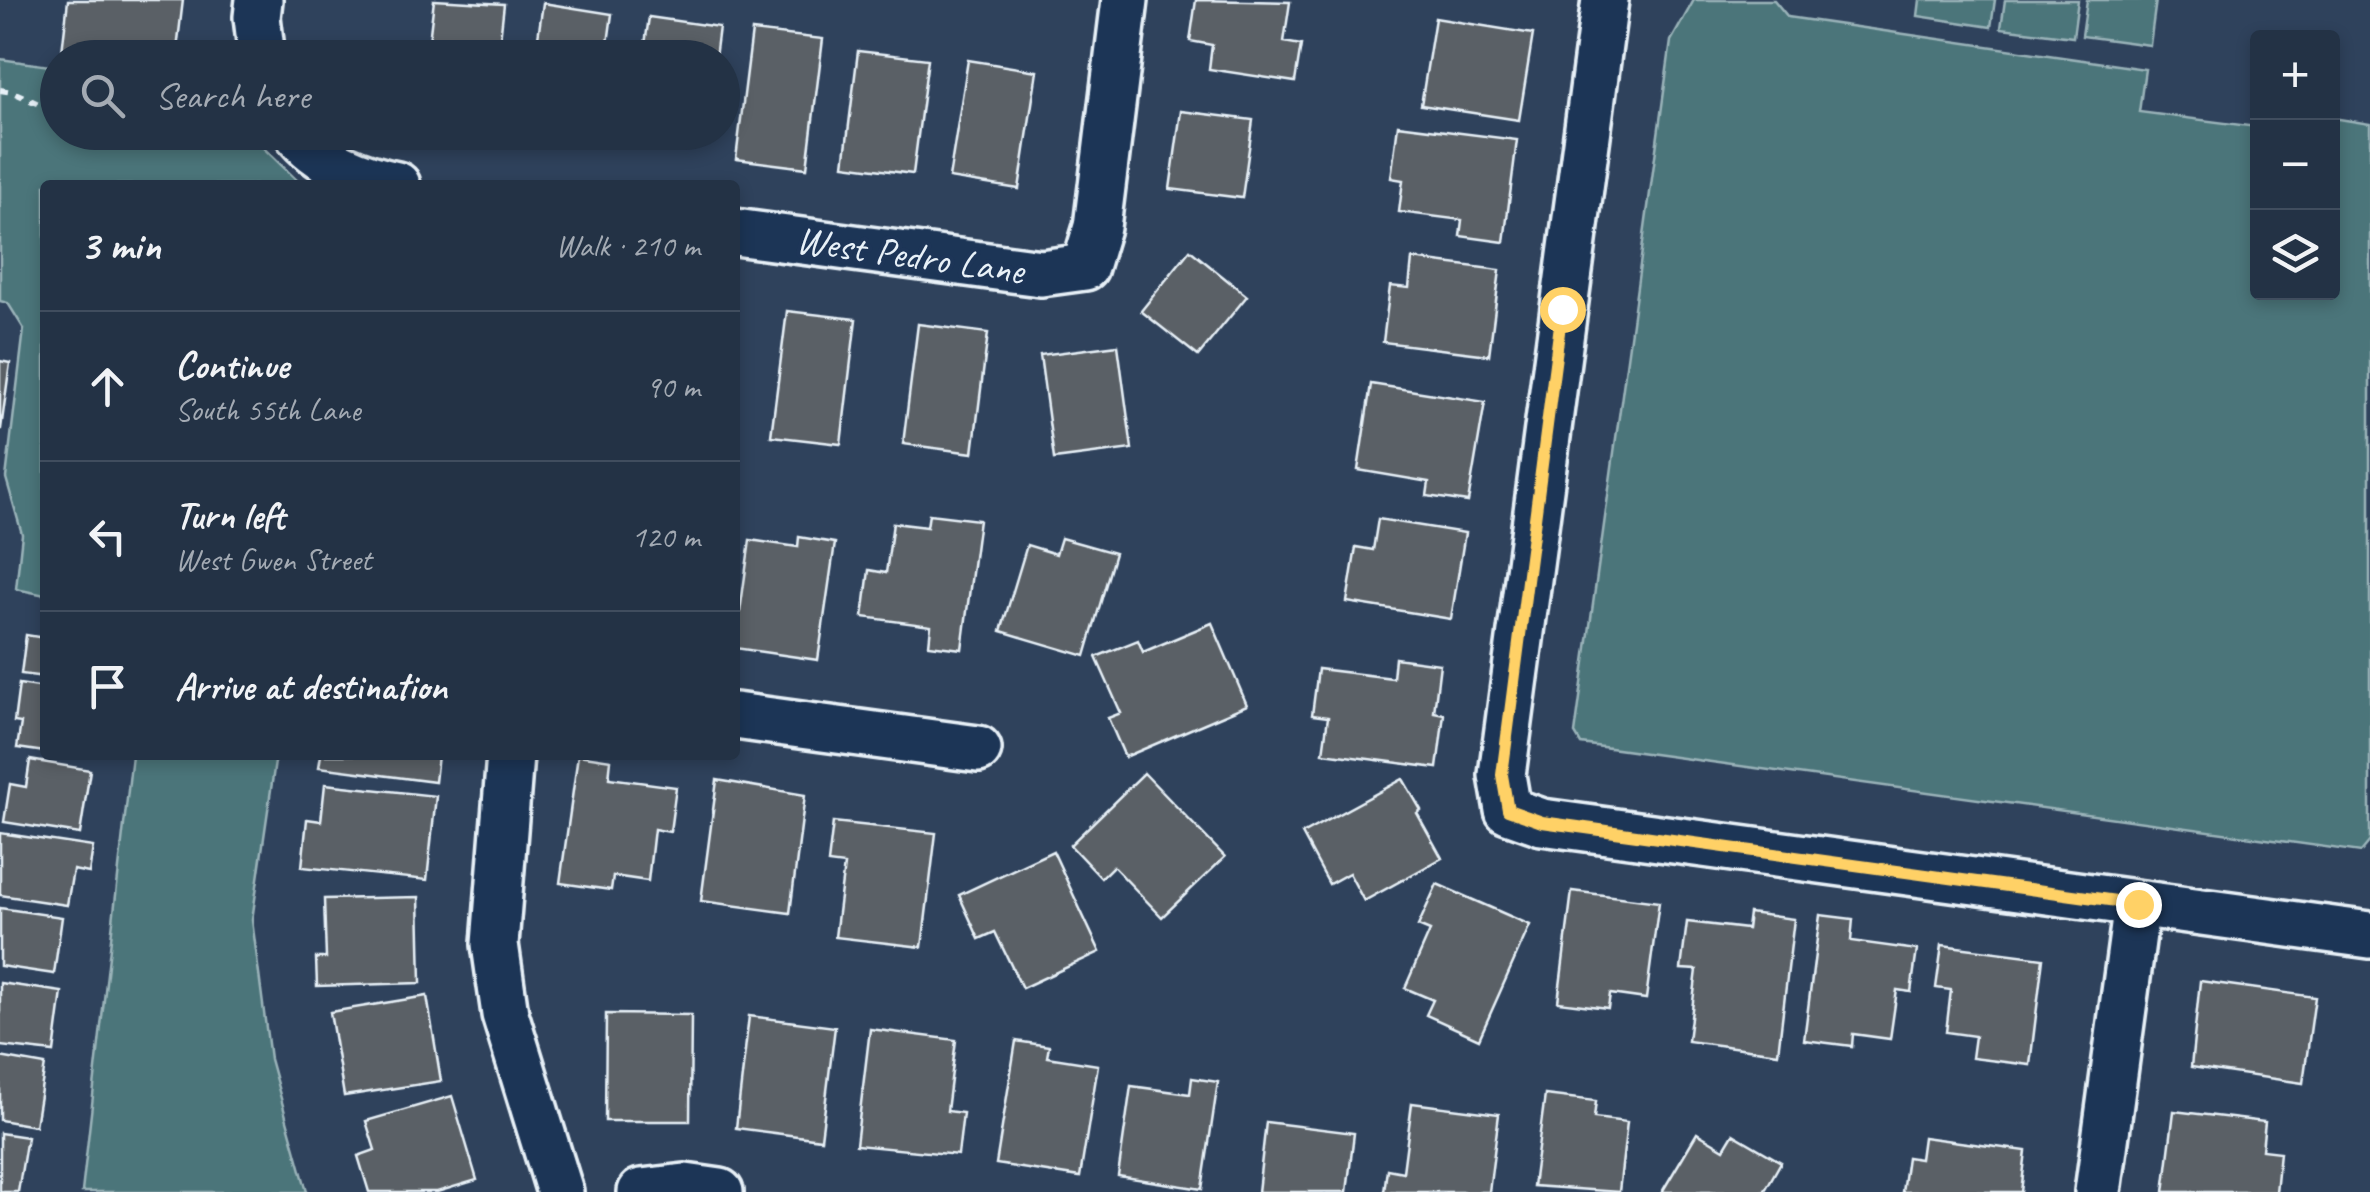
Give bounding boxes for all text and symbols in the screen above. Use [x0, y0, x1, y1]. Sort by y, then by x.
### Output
map controls [2250, 30, 2340, 300]
button: + [2250, 30, 2340, 120]
search box [40, 40, 740, 150]
icon: search [75, 68, 130, 123]
text: Search here [155, 72, 310, 119]
button: − [2250, 120, 2340, 210]
button: layers [2250, 210, 2340, 300]
street label: West Pedro Lane [793, 214, 1030, 296]
text: 3 min [80, 219, 160, 272]
text: Walk · 210 m [556, 225, 700, 266]
route start [1540, 287, 1586, 333]
text: Continue [175, 342, 289, 389]
icon: ahead [80, 359, 135, 414]
text: 90 m [646, 366, 700, 407]
text: South 55th Lane [175, 389, 360, 430]
text: Turn left [175, 492, 285, 539]
icon: left [80, 509, 135, 564]
text: 120 m [631, 516, 700, 557]
text: West Gwen Street [175, 539, 371, 580]
icon: arrive [80, 659, 135, 714]
text: Arrive at destination [175, 663, 447, 710]
route end [2116, 882, 2162, 928]

